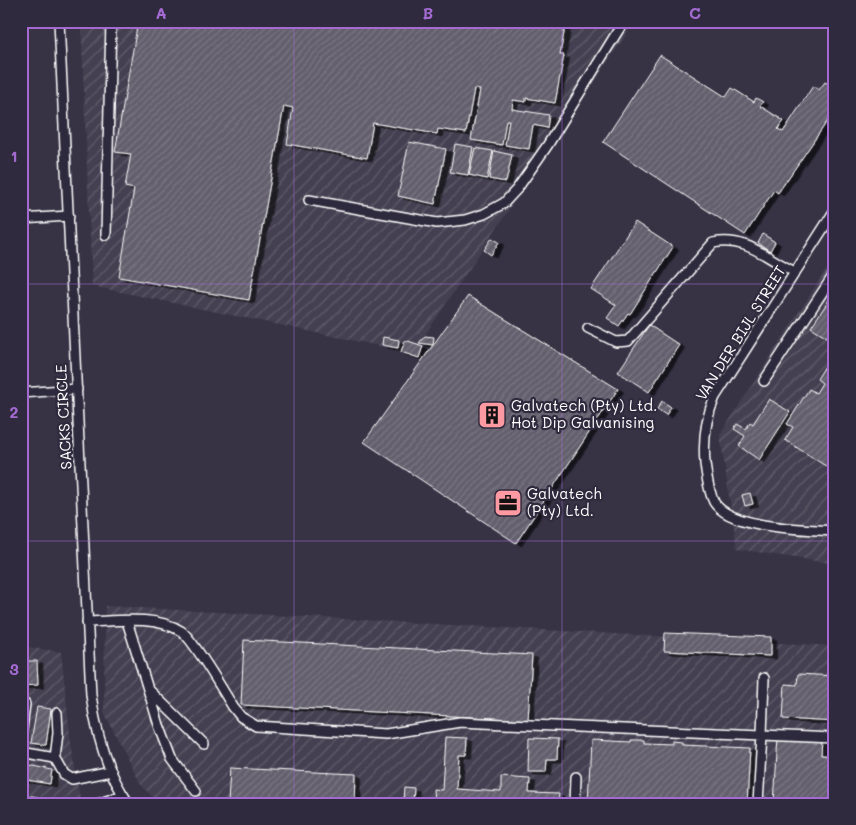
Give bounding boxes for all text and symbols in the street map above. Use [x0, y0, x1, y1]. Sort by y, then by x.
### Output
text: A [155, 2, 167, 23]
text: B [423, 2, 433, 23]
text: C [689, 2, 701, 23]
text: 1 [10, 145, 18, 166]
street label: VAN DER BIJL STREET [690, 261, 790, 404]
street label: SACKS CIRCLE [50, 364, 76, 470]
place label: Galvatech (Pty) Ltd. Hot Dip Galvanising [511, 395, 658, 432]
building icon: Galvatech (Pty) Ltd. Hot Dip Galvanising [477, 400, 507, 430]
text: 2 [10, 401, 19, 422]
place label: Galvatech (Pty) Ltd. [527, 483, 602, 520]
office icon: Galvatech (Pty) Ltd. [493, 488, 523, 518]
text: 3 [9, 658, 19, 679]

